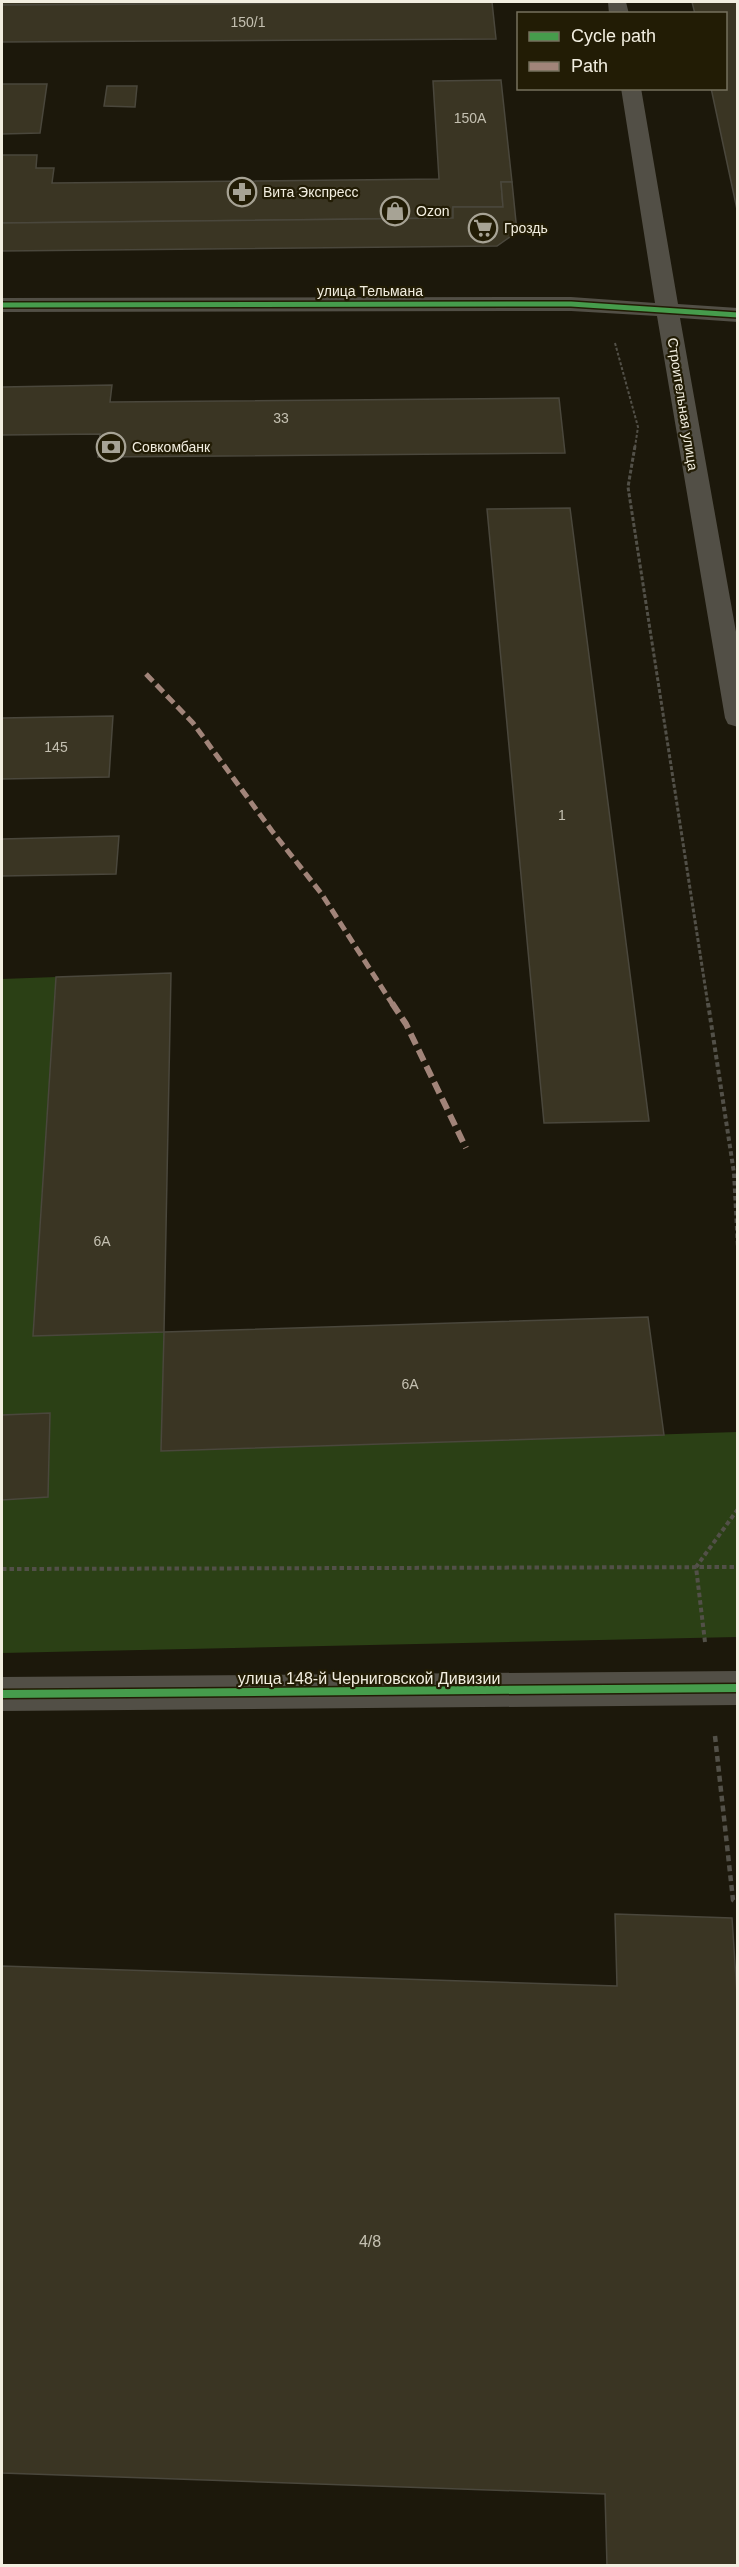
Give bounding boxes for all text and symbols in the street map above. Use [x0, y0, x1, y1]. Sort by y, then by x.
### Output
legend [517, 12, 727, 90]
house number: 150/1 [230, 14, 266, 30]
text: Cycle path [571, 26, 656, 46]
text: Path [571, 56, 608, 76]
house number: 150А [454, 110, 487, 126]
pharmacy icon: Вита Экспресс [226, 176, 258, 208]
place label: Вита Экспресс [263, 184, 359, 200]
shop icon: Ozon [379, 195, 411, 227]
place label: Ozon [416, 203, 449, 219]
supermarket icon: Гроздь [467, 212, 499, 244]
place label: Гроздь [504, 220, 548, 236]
street label: улица Тельмана [317, 283, 423, 299]
street label: Строительная улица [665, 336, 701, 472]
house number: 33 [273, 410, 289, 426]
bank icon: Совкомбанк [95, 431, 127, 463]
place label: Совкомбанк [132, 439, 211, 455]
house number: 145 [44, 739, 68, 755]
house number: 1 [558, 807, 566, 823]
house number: 6А [93, 1233, 111, 1249]
house number: 6А [401, 1376, 419, 1392]
street label: улица 148-й Черниговской Дивизии [238, 1670, 500, 1687]
house number: 4/8 [359, 2233, 381, 2250]

